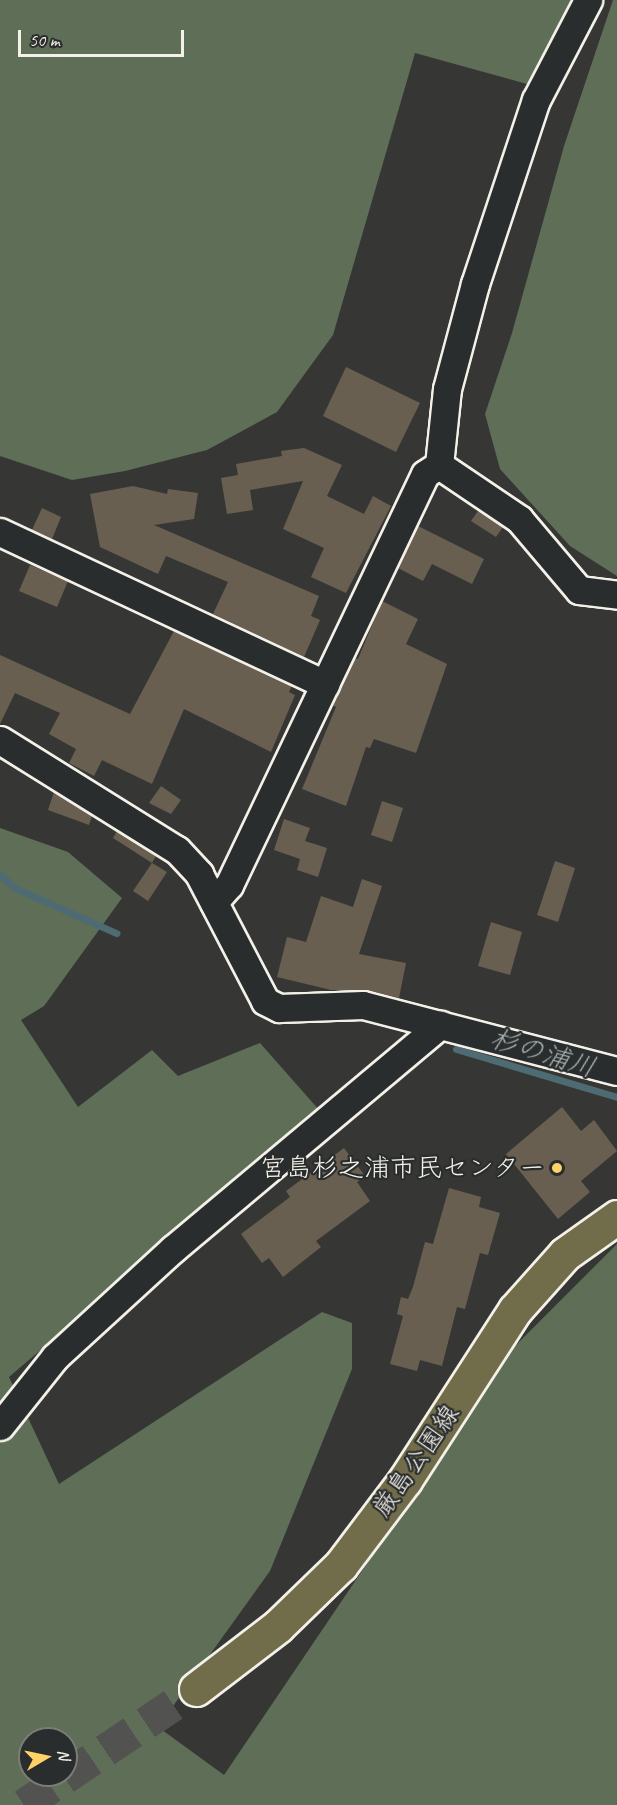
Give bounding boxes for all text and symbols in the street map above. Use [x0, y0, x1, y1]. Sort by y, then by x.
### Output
scale bar [21, 18, 188, 56]
text: 50 m [29, 29, 60, 51]
water label: 杉の浦川 [487, 1022, 599, 1084]
place label: 宮島杉之浦市民センター [259, 1152, 545, 1184]
marker: 宮島杉之浦市民センター [550, 1161, 564, 1175]
street label: 厳島公園線 [366, 1399, 466, 1523]
north arrow [18, 1727, 78, 1787]
text: N [53, 1748, 74, 1761]

